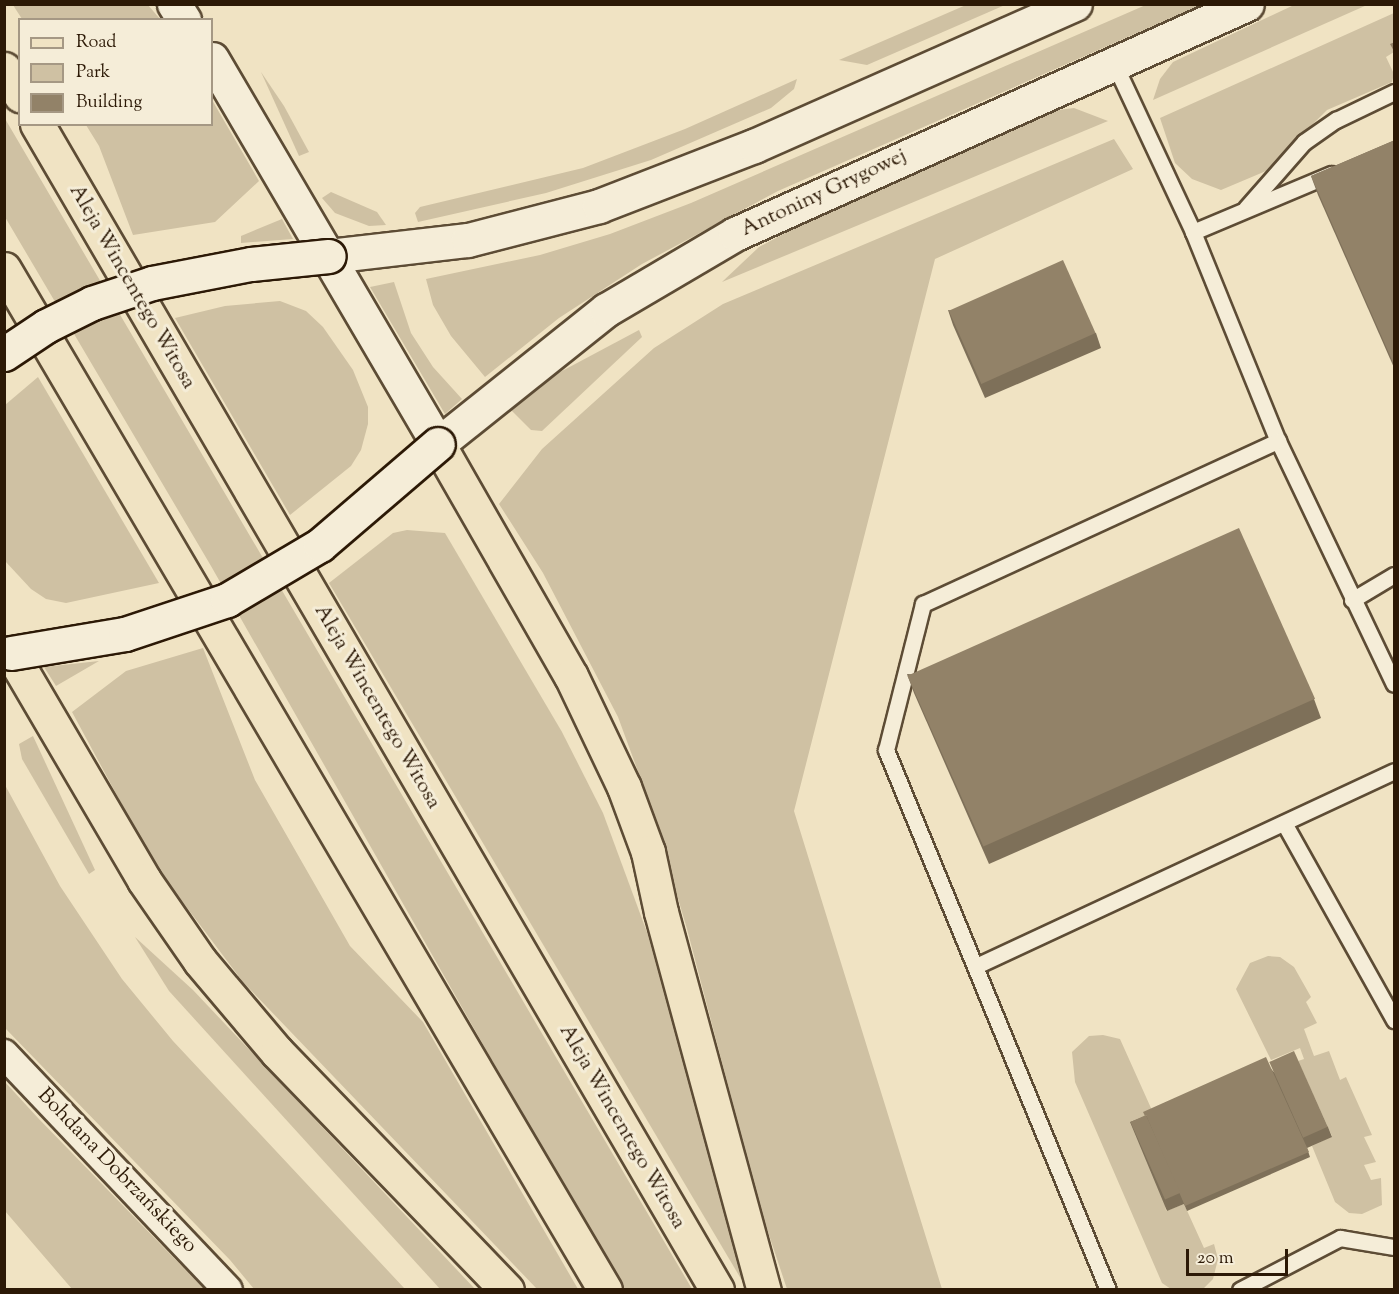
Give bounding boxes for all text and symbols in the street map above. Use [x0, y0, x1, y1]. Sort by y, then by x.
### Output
legend [18, 18, 213, 126]
text: Road [76, 30, 116, 56]
text: Park [76, 60, 110, 86]
text: Building [76, 90, 142, 116]
street label: Antoniny Grygowej [737, 144, 911, 242]
street label: Aleja Wincentego Witosa [63, 180, 201, 394]
street label: Aleja Wincentego Witosa [308, 600, 446, 814]
street label: Aleja Wincentego Witosa [553, 1020, 691, 1234]
street label: Bohdana Dobrzańskiego [32, 1083, 202, 1259]
scale bar [1189, 1237, 1291, 1275]
text: 20 m [1197, 1246, 1234, 1272]

